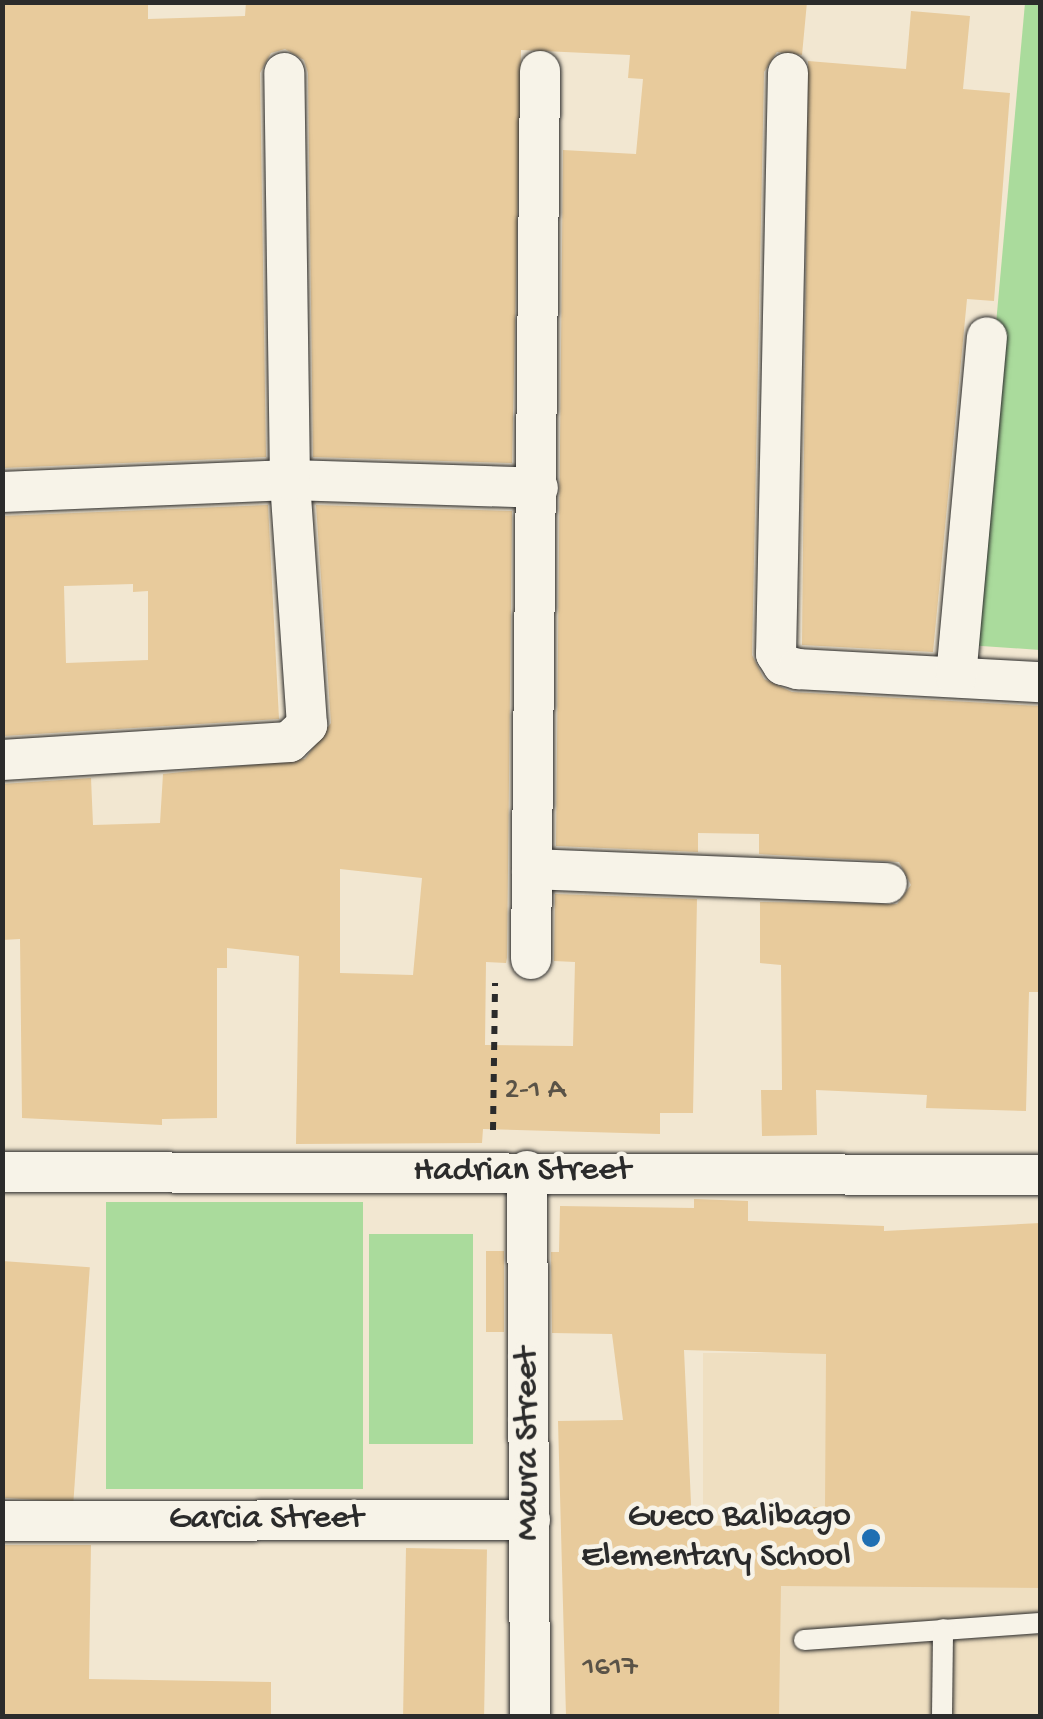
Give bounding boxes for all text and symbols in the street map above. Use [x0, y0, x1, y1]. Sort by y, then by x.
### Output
house number: 2-1 A [504, 1074, 566, 1110]
street label: Hadrian Street [413, 1151, 631, 1193]
street label: Maura Street [508, 1347, 550, 1541]
place label: Gueco Balibago Elementary School [581, 1497, 851, 1579]
street label: Garcia Street [169, 1499, 363, 1541]
marker: Gueco Balibago Elementary School [860, 1527, 882, 1549]
house number: 1617 [582, 1651, 638, 1687]

